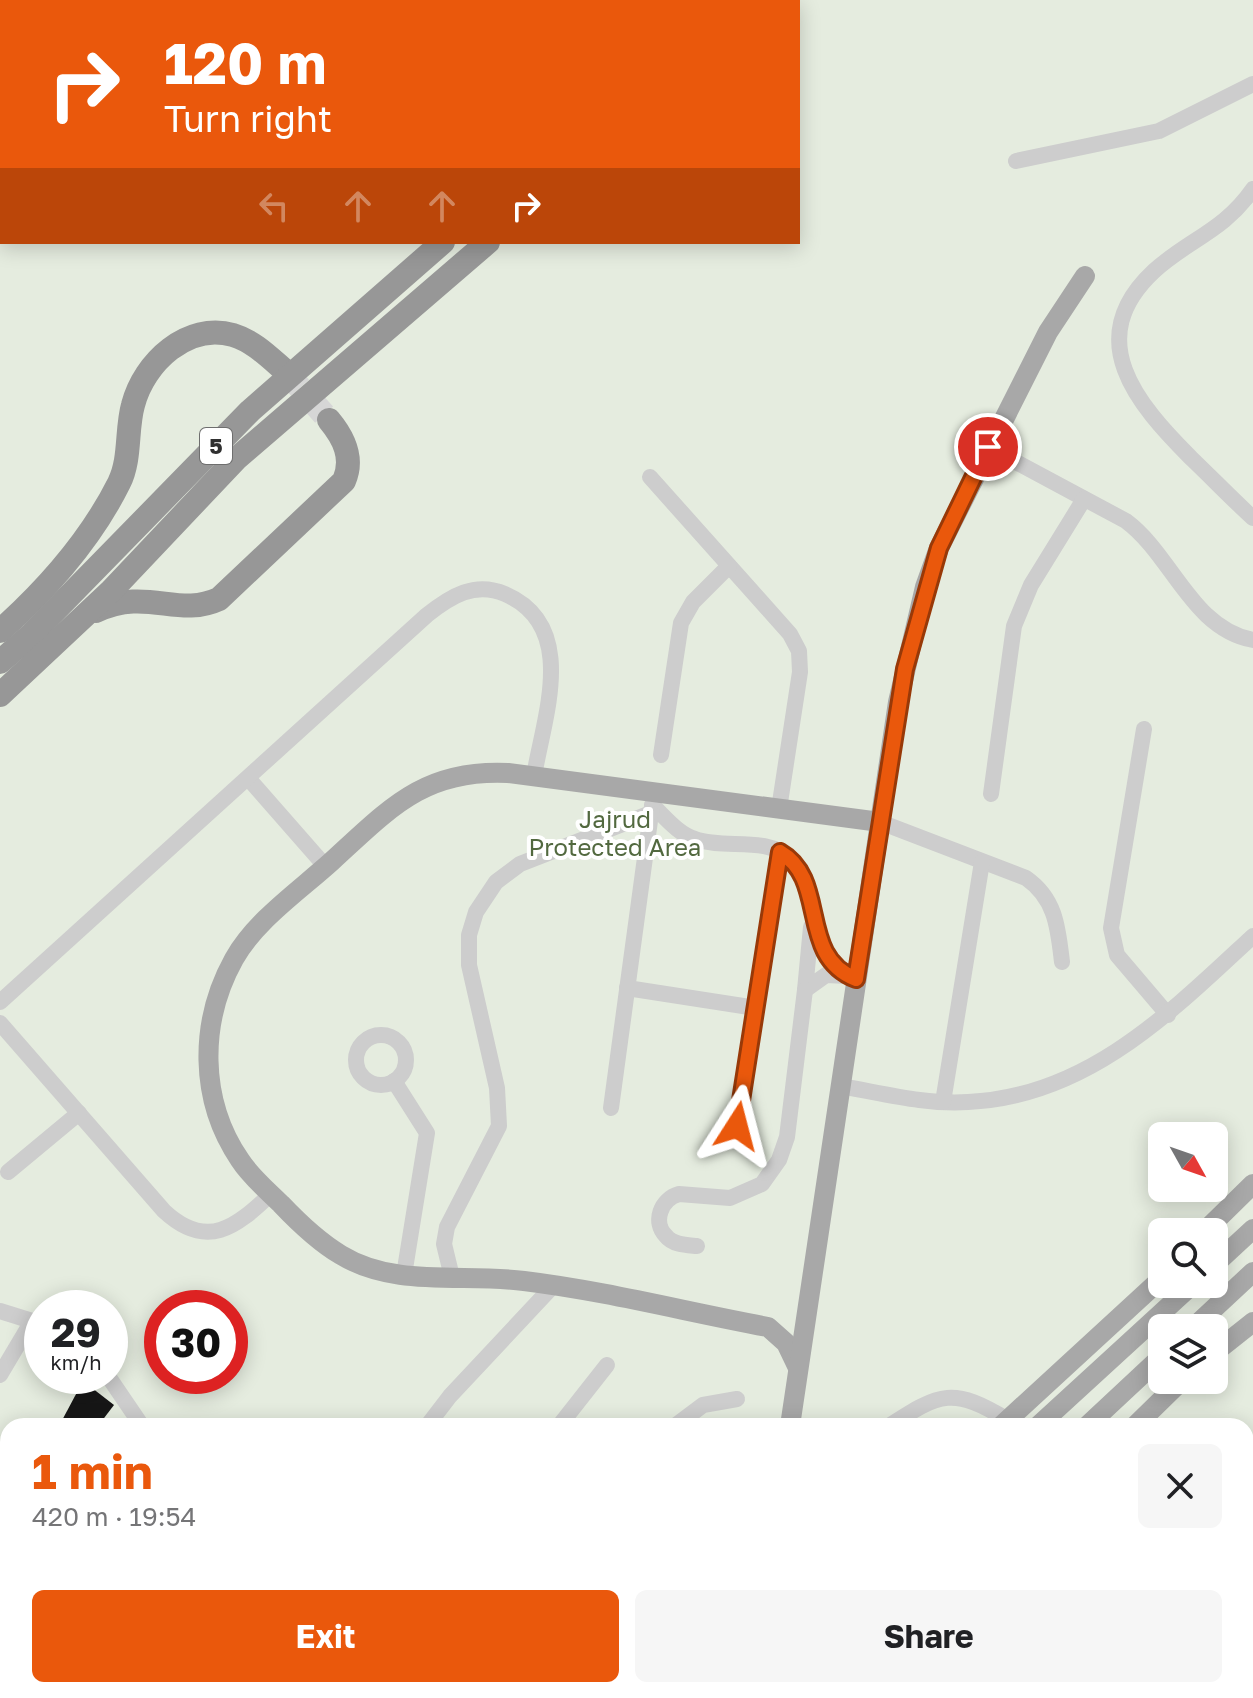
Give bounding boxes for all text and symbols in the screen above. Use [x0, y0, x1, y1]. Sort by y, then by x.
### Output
text: 120 m [164, 29, 326, 96]
icon: right [32, 32, 136, 136]
text: Turn right [164, 97, 332, 140]
icon: left [252, 184, 296, 228]
icon: ahead [336, 184, 380, 228]
icon: ahead [420, 184, 464, 228]
icon: right [504, 184, 548, 228]
pin [954, 413, 1022, 481]
icon: arrive [966, 425, 1010, 469]
road number: 5 [200, 428, 232, 464]
park label: Jajrud Protected Area [529, 804, 701, 861]
position arrow [695, 1084, 779, 1168]
north arrow [1148, 1122, 1228, 1202]
map controls [1148, 1122, 1228, 1394]
button: search [1148, 1218, 1228, 1298]
speed limit sign: 30 [144, 1290, 248, 1394]
text: 29 [51, 1308, 101, 1356]
button: layers [1148, 1314, 1228, 1394]
text: km/h [51, 1350, 101, 1374]
text: 1 min [32, 1442, 153, 1500]
button: close [1138, 1444, 1222, 1528]
text: 420 m · 19:54 [32, 1501, 196, 1532]
button: Exit [32, 1590, 619, 1682]
button: Share [635, 1590, 1222, 1682]

